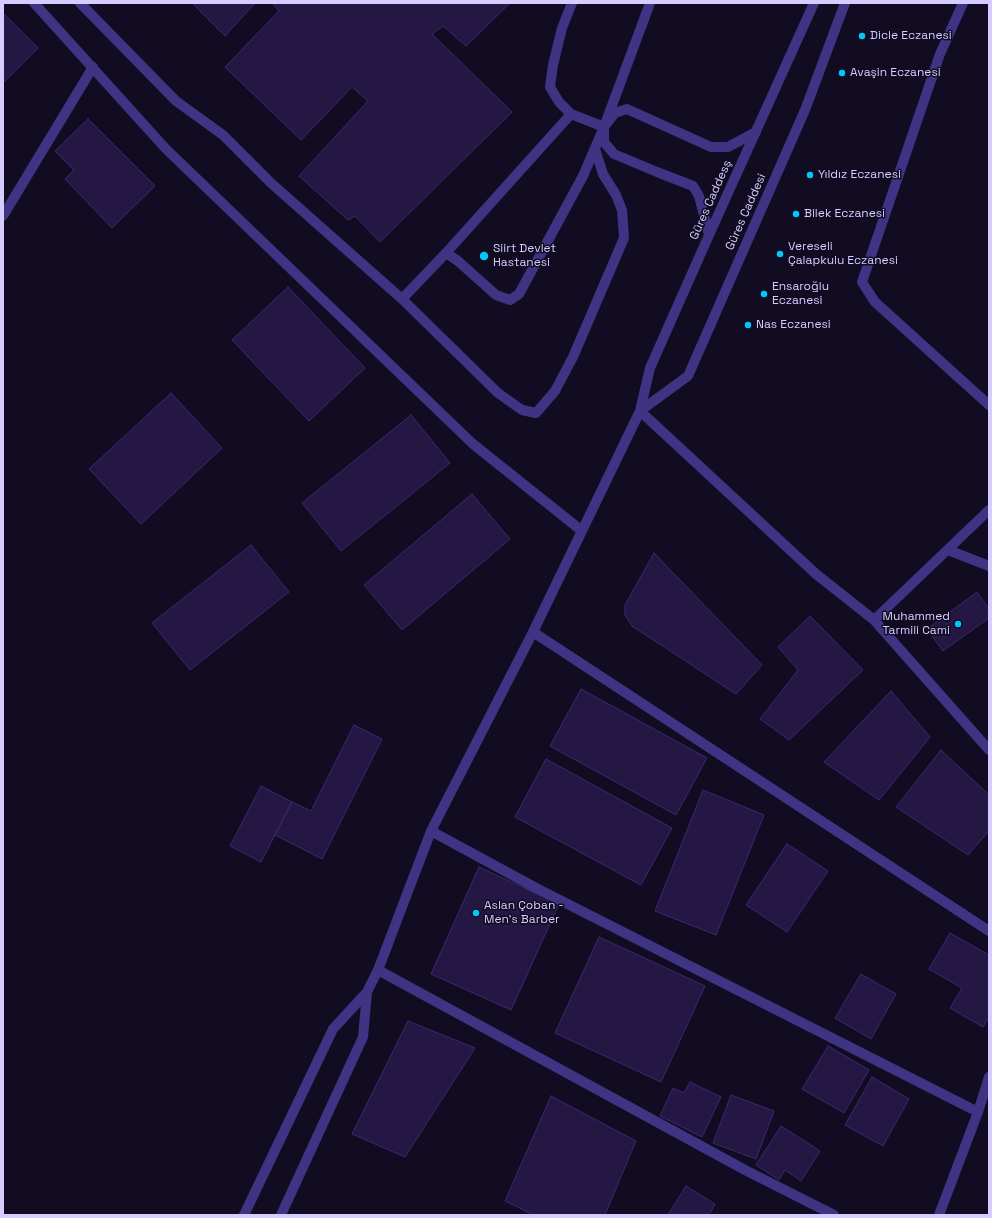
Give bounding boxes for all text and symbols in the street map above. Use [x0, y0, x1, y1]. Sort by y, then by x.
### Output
place label: Dicle Eczanesi [870, 29, 952, 43]
marker: Dicle Eczanesi [857, 31, 867, 41]
place label: Avaşin Eczanesi [850, 66, 941, 80]
marker: Avaşin Eczanesi [837, 68, 847, 78]
street label: Güres Caddesş [687, 158, 735, 242]
place label: Yıldız Eczanesi [818, 168, 901, 182]
marker: Yıldız Eczanesi [805, 170, 815, 180]
street label: Güres Caddesi [723, 171, 769, 253]
place label: Bilek Eczanesi [804, 207, 885, 221]
marker: Bilek Eczanesi [791, 209, 801, 219]
place label: Vereseli Çalapkulu Eczanesi [788, 240, 898, 268]
place label: Siirt Devlet Hastanesi [493, 242, 556, 270]
marker: Vereseli Çalapkulu Eczanesi [775, 249, 785, 259]
marker: Siirt Devlet Hastanesi [478, 250, 490, 262]
place label: Ensaroğlu Eczanesi [772, 280, 829, 308]
marker: Ensaroğlu Eczanesi [759, 289, 769, 299]
place label: Nas Eczanesi [756, 318, 831, 332]
marker: Nas Eczanesi [743, 320, 753, 330]
place label: Muhammed Tarmili Cami [882, 610, 950, 638]
marker: Muhammed Tarmili Cami [953, 619, 963, 629]
place label: Aslan Çoban - Men's Barber [484, 899, 564, 927]
marker: Aslan Çoban - Men's Barber [471, 908, 481, 918]

